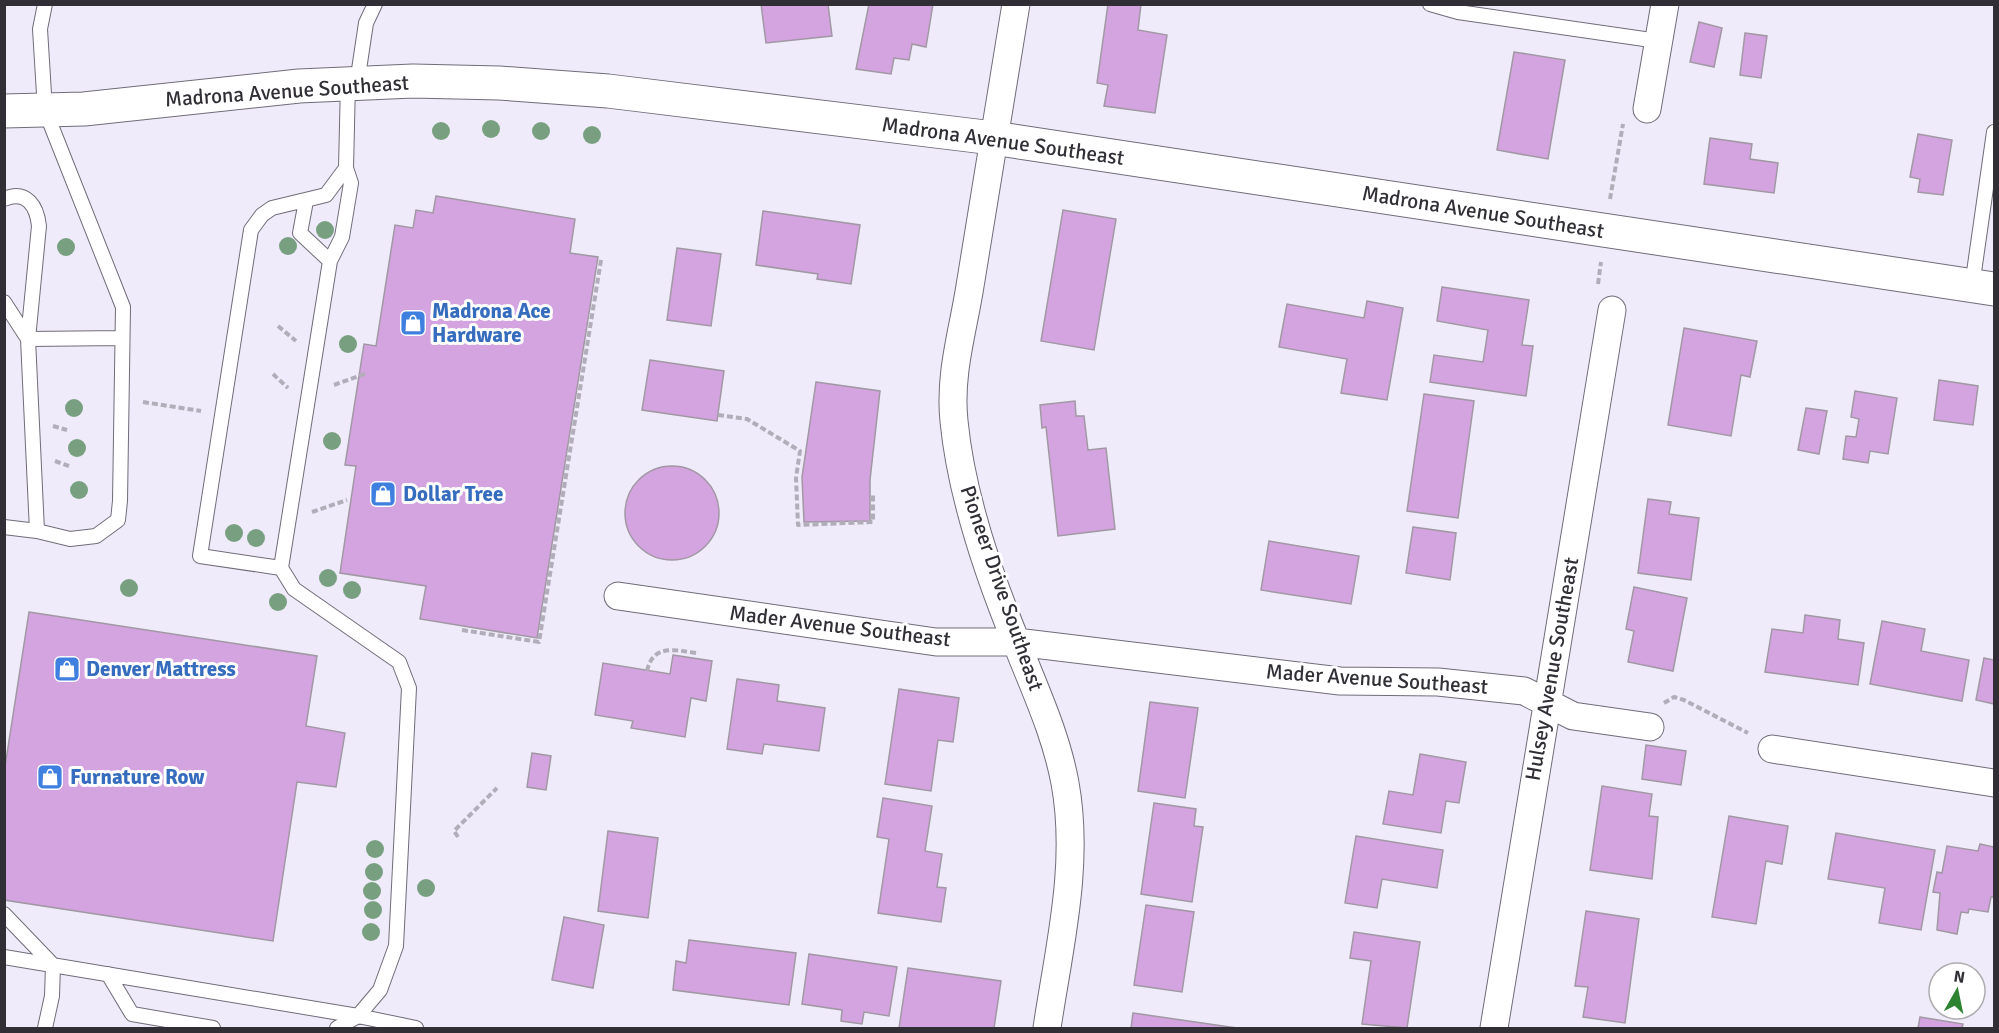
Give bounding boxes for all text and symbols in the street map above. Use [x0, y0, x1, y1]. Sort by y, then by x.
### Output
street label: Madrona Avenue Southeast [164, 70, 410, 112]
street label: Madrona Avenue Southeast [880, 111, 1126, 171]
street label: Madrona Avenue Southeast [1360, 180, 1606, 244]
place label: Madrona Ace Hardware [432, 298, 551, 348]
shop icon: Madrona Ace Hardware [398, 308, 428, 338]
shop icon: Dollar Tree [368, 479, 398, 509]
place label: Dollar Tree [403, 481, 503, 507]
street label: Pioneer Drive Southeast [955, 482, 1049, 694]
street label: Hulsey Avenue Southeast [1520, 555, 1584, 783]
street label: Mader Avenue Southeast [728, 600, 952, 652]
shop icon: Denver Mattress [52, 654, 82, 684]
place label: Denver Mattress [86, 656, 236, 682]
street label: Mader Avenue Southeast [1265, 658, 1489, 700]
shop icon: Furnature Row [35, 762, 65, 792]
place label: Furnature Row [70, 764, 205, 790]
north arrow [1927, 961, 1987, 1021]
text: N [1952, 966, 1966, 988]

